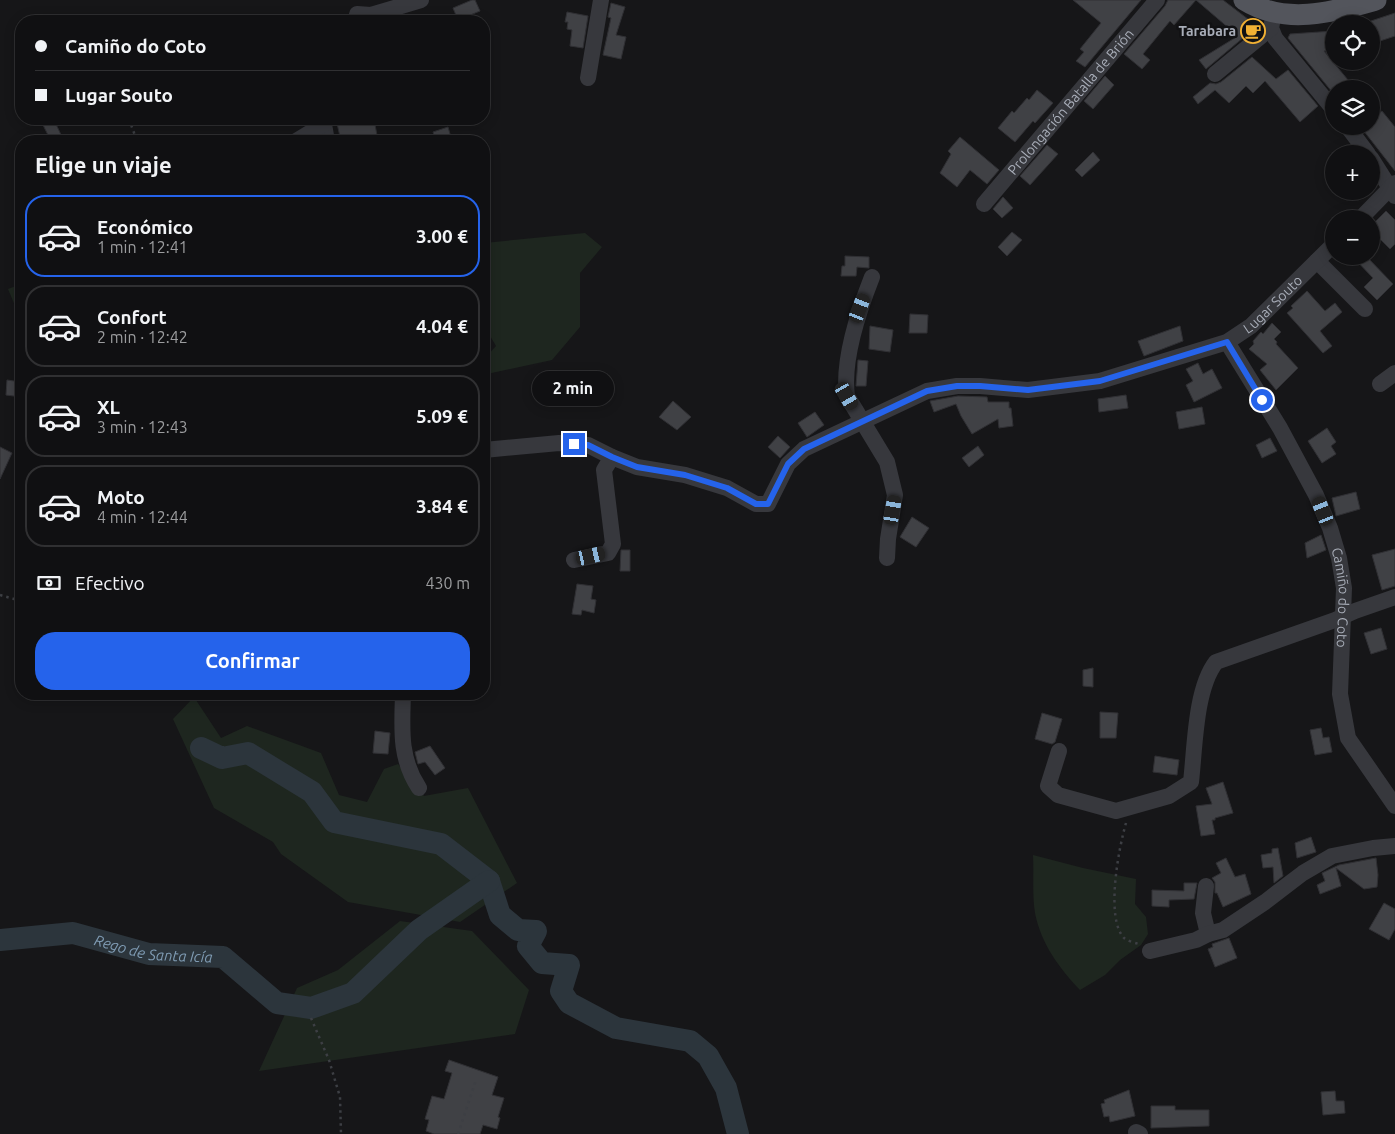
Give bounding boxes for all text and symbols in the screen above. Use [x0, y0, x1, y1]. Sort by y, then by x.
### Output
map controls [1325, 15, 1380, 265]
button: locate [1325, 15, 1380, 70]
cafe icon: Tarabara [1240, 18, 1266, 44]
place label: Tarabara [1178, 23, 1236, 39]
street label: Prolongación Batalla de Brión [1004, 26, 1137, 178]
text: Camiño do Coto [65, 35, 206, 57]
button: layers [1325, 80, 1380, 135]
text: Lugar Souto [65, 84, 173, 106]
button: + [1325, 145, 1380, 200]
text: Elige un viaje [35, 152, 172, 177]
button: − [1325, 210, 1380, 265]
icon: car [37, 214, 82, 259]
text: Económico [97, 216, 193, 238]
text: 3.00 € [416, 225, 468, 247]
text: 1 min · 12:41 [97, 238, 188, 256]
street label: Lugar Souto [1240, 272, 1305, 337]
car [847, 291, 872, 325]
icon: car [37, 304, 82, 349]
text: Confort [97, 306, 167, 328]
text: 4.04 € [416, 315, 468, 337]
text: 2 min · 12:42 [97, 328, 188, 346]
callout: 2 min [533, 372, 615, 406]
text: 2 min [553, 379, 593, 397]
car [833, 379, 860, 413]
route start [1251, 389, 1273, 411]
icon: car [37, 394, 82, 439]
text: XL [97, 396, 120, 418]
text: 5.09 € [416, 405, 468, 427]
text: 3 min · 12:43 [97, 418, 188, 436]
route end [563, 433, 585, 455]
icon: car [37, 484, 82, 529]
text: Moto [97, 486, 145, 508]
car [883, 494, 902, 526]
car [1310, 494, 1335, 528]
text: 3.84 € [416, 495, 468, 517]
text: 4 min · 12:44 [97, 508, 188, 526]
car [574, 545, 607, 567]
street label: Camiño do Coto [1328, 545, 1352, 648]
icon: cash [35, 569, 63, 597]
text: Efectivo [75, 572, 145, 594]
text: 430 m [425, 574, 470, 592]
button: Confirmar [35, 632, 470, 690]
water label: Rego de Santa Icía [93, 931, 213, 965]

